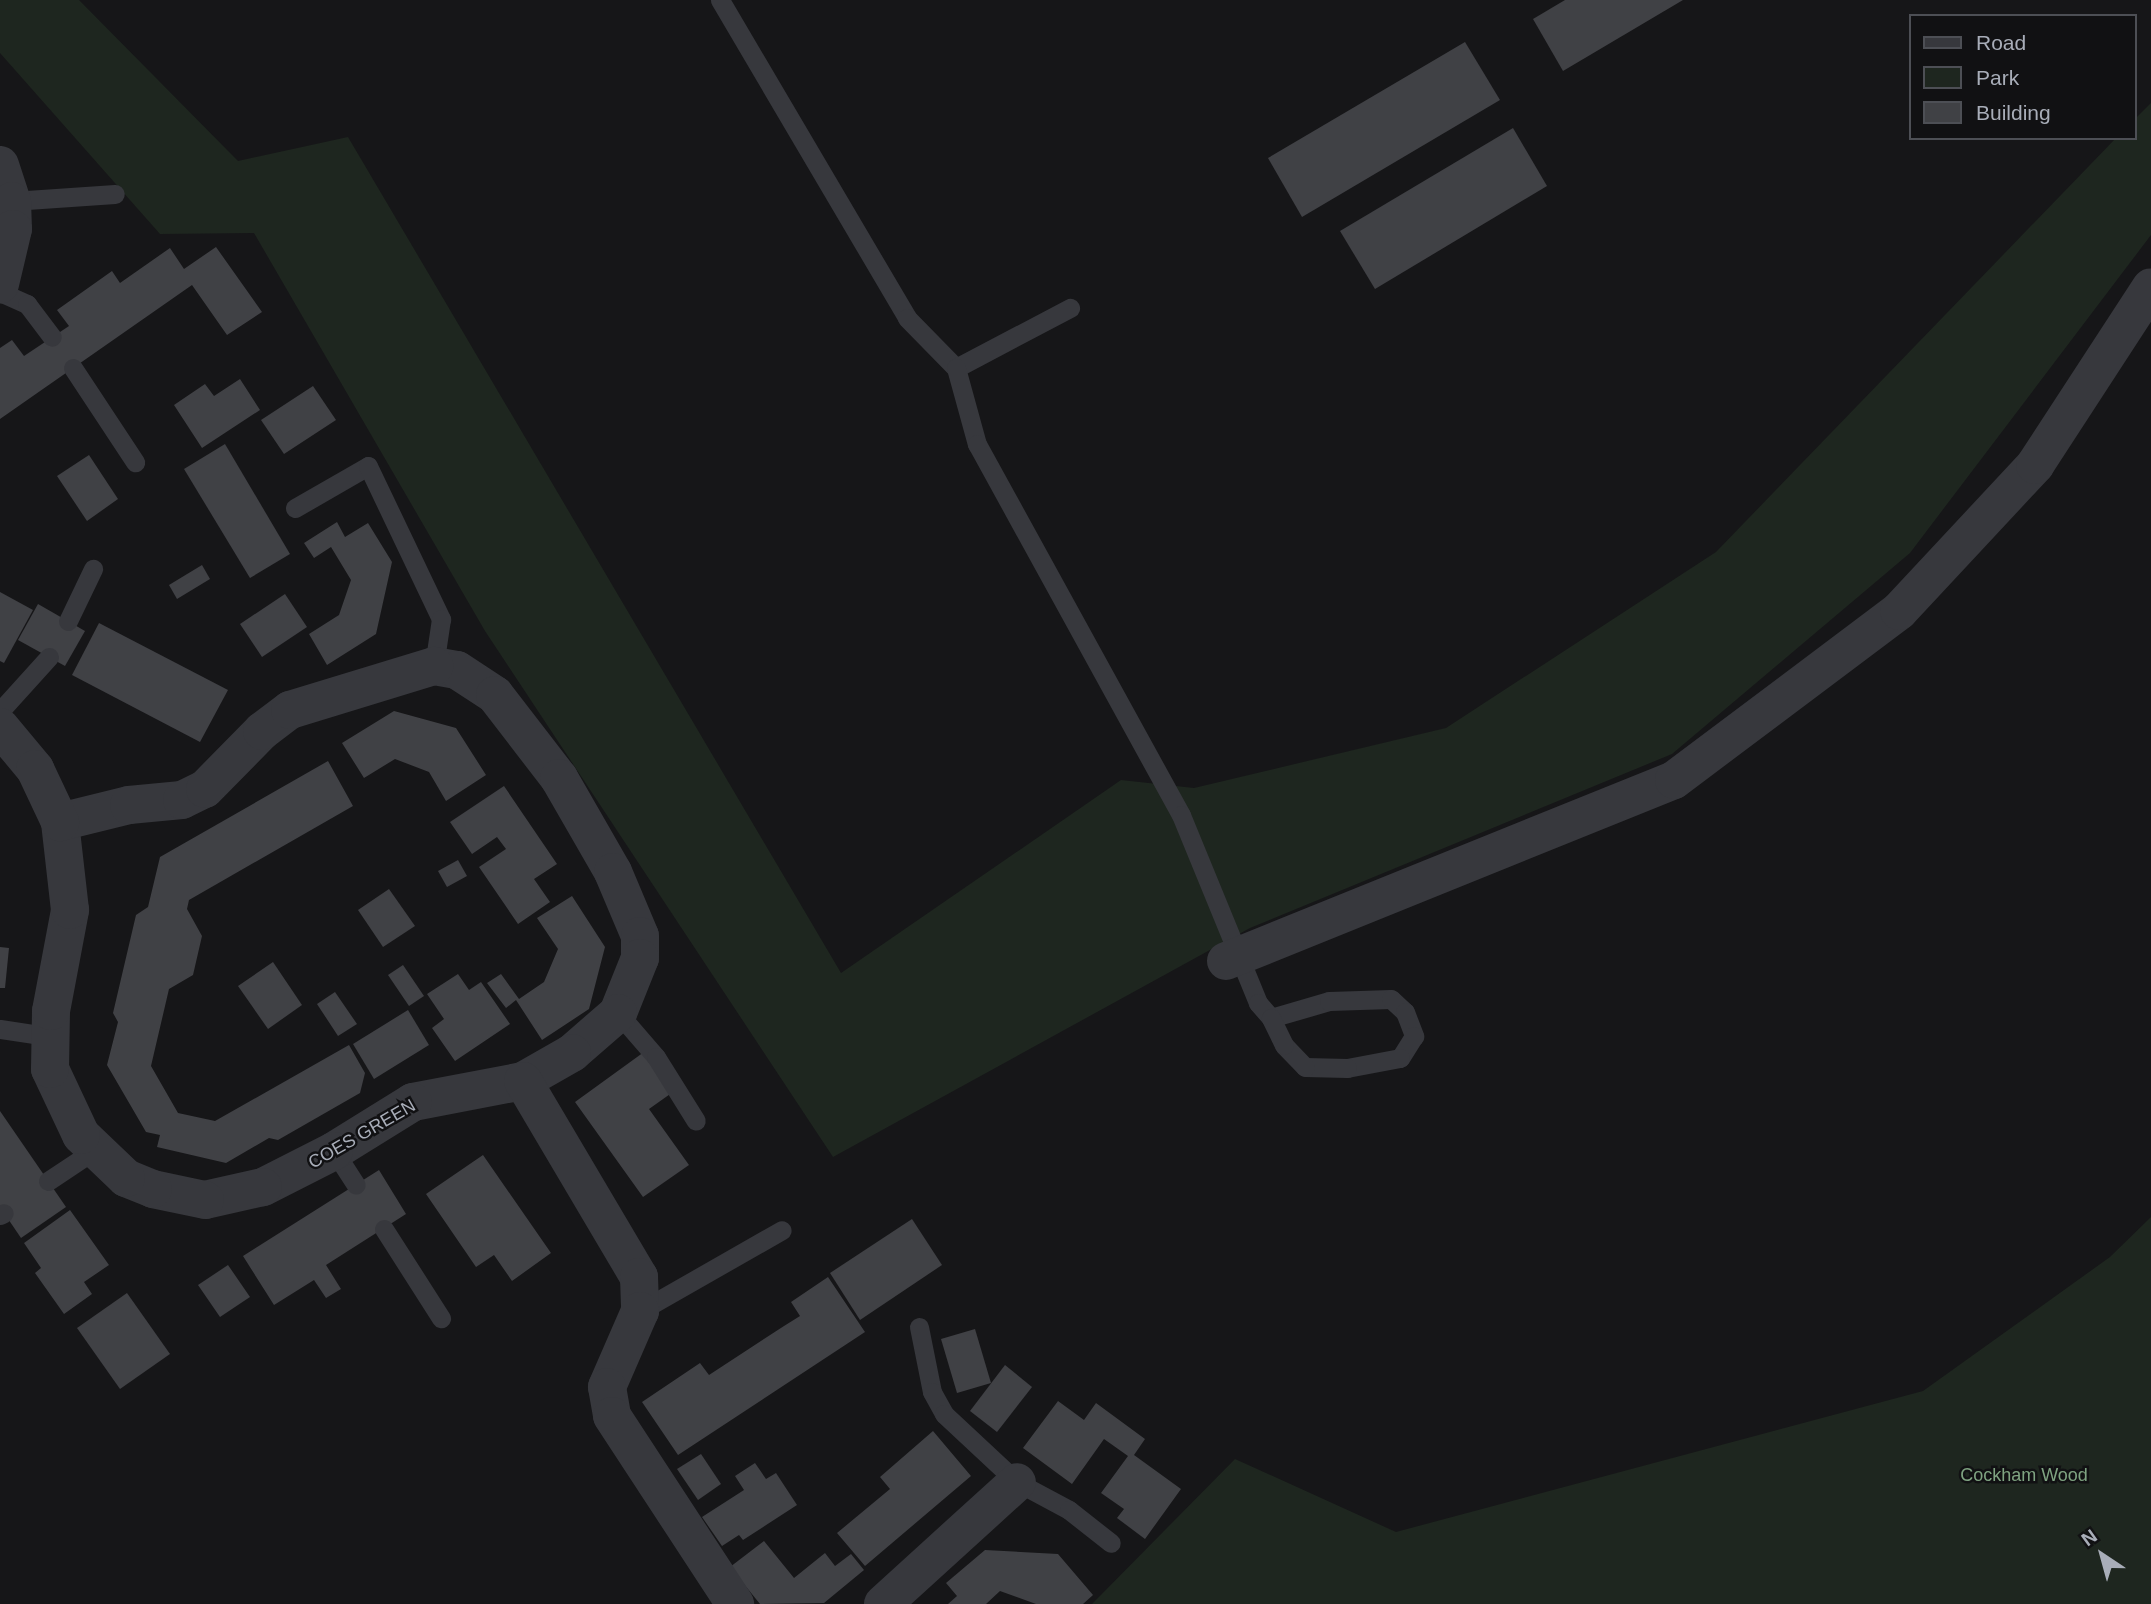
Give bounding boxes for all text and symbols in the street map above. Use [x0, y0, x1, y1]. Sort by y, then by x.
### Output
legend [1910, 14, 2137, 140]
text: Road [1976, 31, 2026, 54]
text: Park [1976, 66, 2019, 89]
text: Building [1976, 101, 2051, 124]
street label: COES GREEN [305, 1095, 419, 1173]
park label: Cockham Wood [1960, 1464, 2088, 1486]
north arrow [2067, 1520, 2137, 1590]
text: N [2078, 1525, 2101, 1550]

